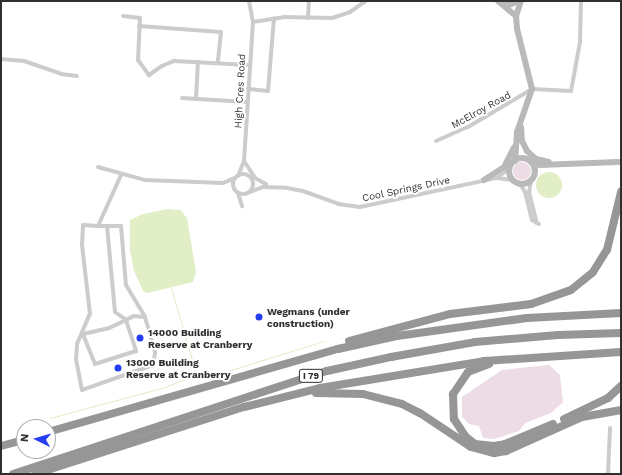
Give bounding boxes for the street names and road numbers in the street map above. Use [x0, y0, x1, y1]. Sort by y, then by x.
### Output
street label: High Cres Road [232, 53, 248, 129]
street label: McElroy Road [449, 89, 513, 131]
street label: Cool Springs Drive [361, 174, 451, 204]
road number: I 79 [298, 369, 324, 383]

